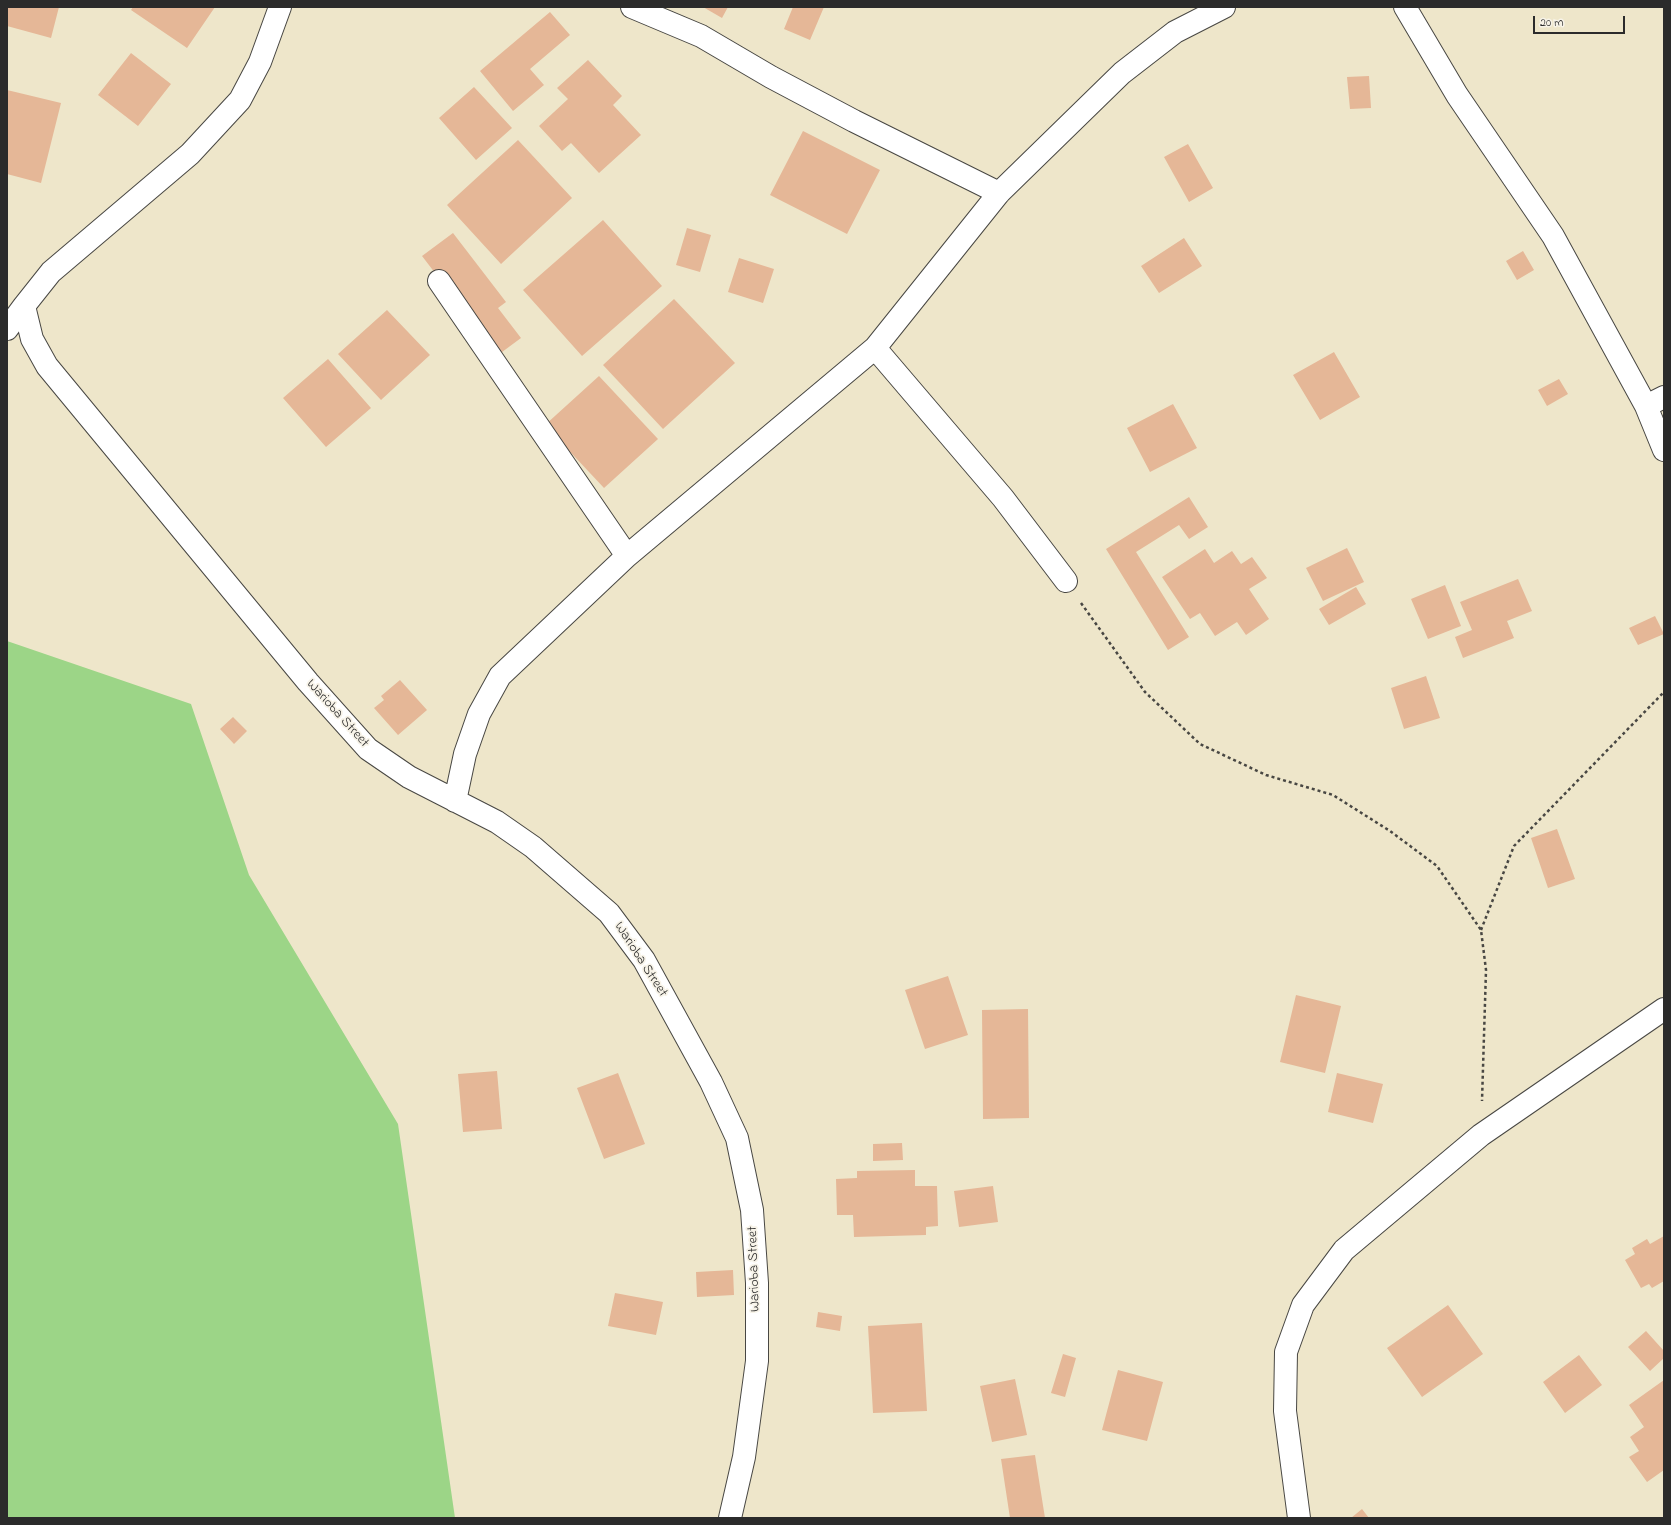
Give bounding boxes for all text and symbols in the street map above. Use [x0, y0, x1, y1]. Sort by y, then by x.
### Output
scale bar [1535, 8, 1627, 34]
text: 20 m [1540, 14, 1563, 32]
street label: Warioba Street [302, 676, 372, 752]
street label: Warioba Street [610, 919, 670, 1001]
street label: Warioba Street [745, 1226, 765, 1312]

